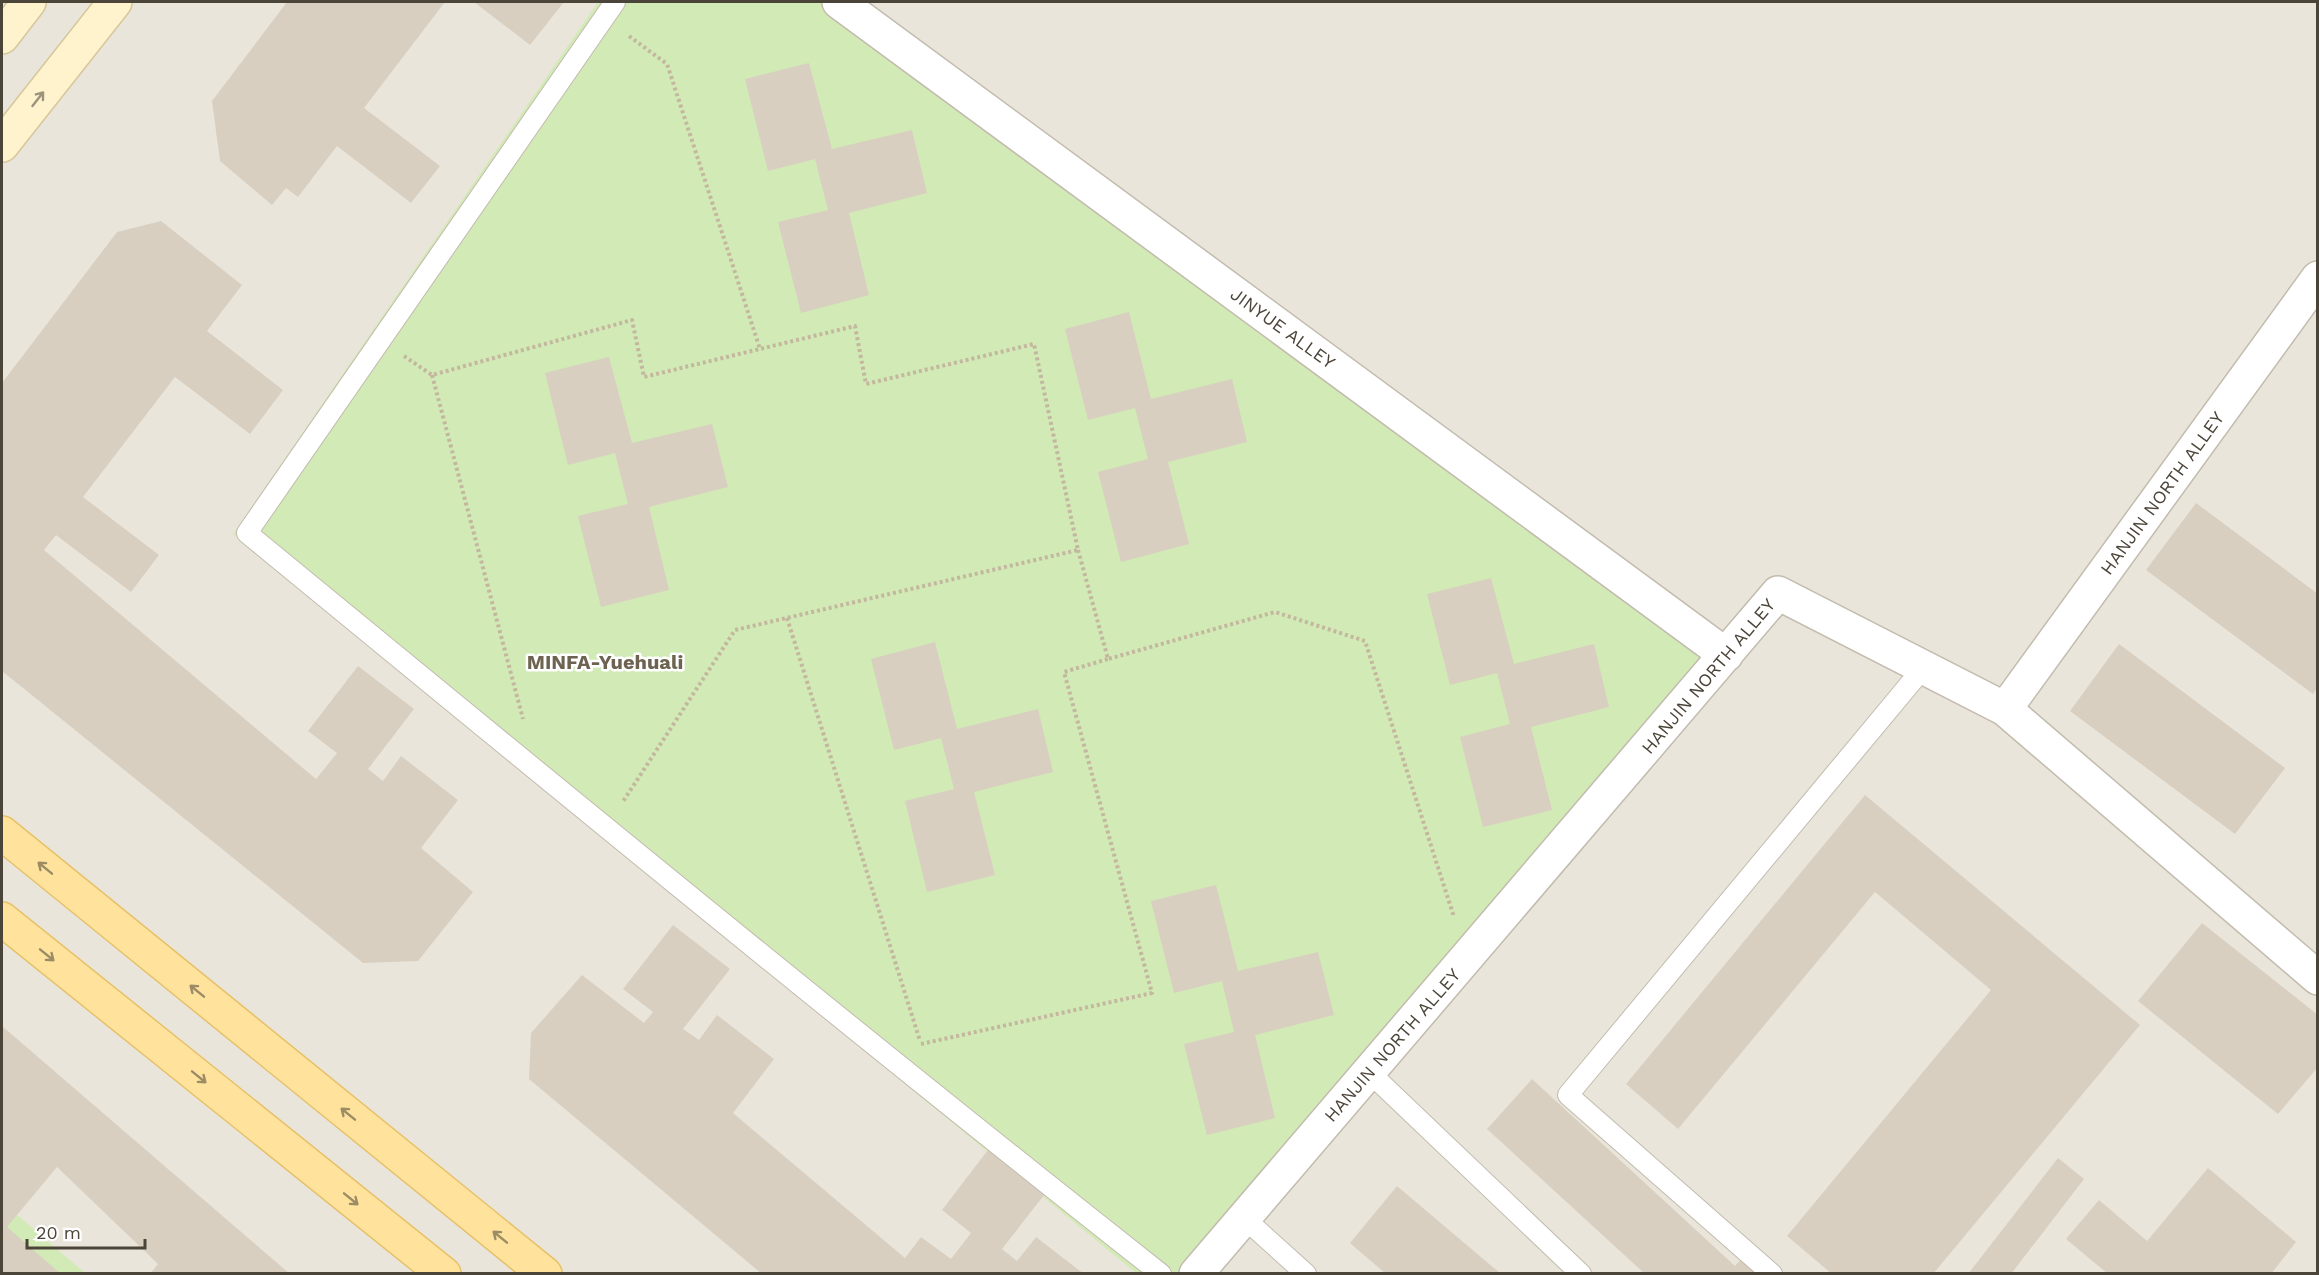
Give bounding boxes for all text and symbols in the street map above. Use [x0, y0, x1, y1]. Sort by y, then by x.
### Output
one-way arrow [31, 91, 44, 107]
street label: JINYUE ALLEY [1227, 283, 1340, 373]
street label: HANJIN NORTH ALLEY [2096, 407, 2229, 579]
street label: HANJIN NORTH ALLEY [1637, 594, 1780, 758]
district label: MINFA-Yuehuali [527, 650, 683, 674]
one-way arrow [38, 862, 54, 875]
one-way arrow [39, 949, 55, 962]
street label: HANJIN NORTH ALLEY [1320, 964, 1465, 1126]
one-way arrow [189, 985, 205, 998]
one-way arrow [191, 1071, 207, 1084]
one-way arrow [340, 1108, 356, 1121]
one-way arrow [343, 1193, 359, 1206]
scale bar [27, 1212, 146, 1250]
text: 20 m [36, 1222, 81, 1243]
one-way arrow [492, 1230, 508, 1243]

